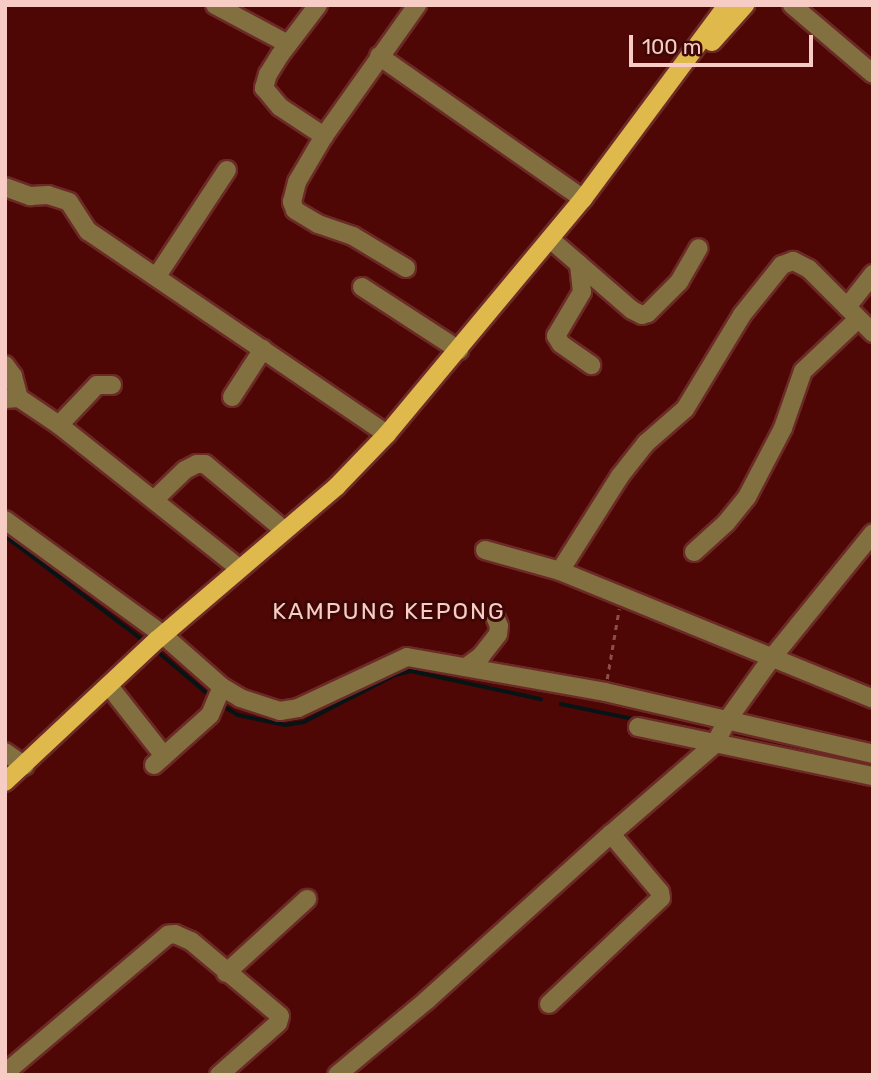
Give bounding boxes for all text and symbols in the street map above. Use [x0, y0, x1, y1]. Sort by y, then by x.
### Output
scale bar [633, 21, 817, 65]
text: 100 m [642, 34, 701, 59]
district label: KAMPUNG KEPONG [274, 597, 504, 625]

